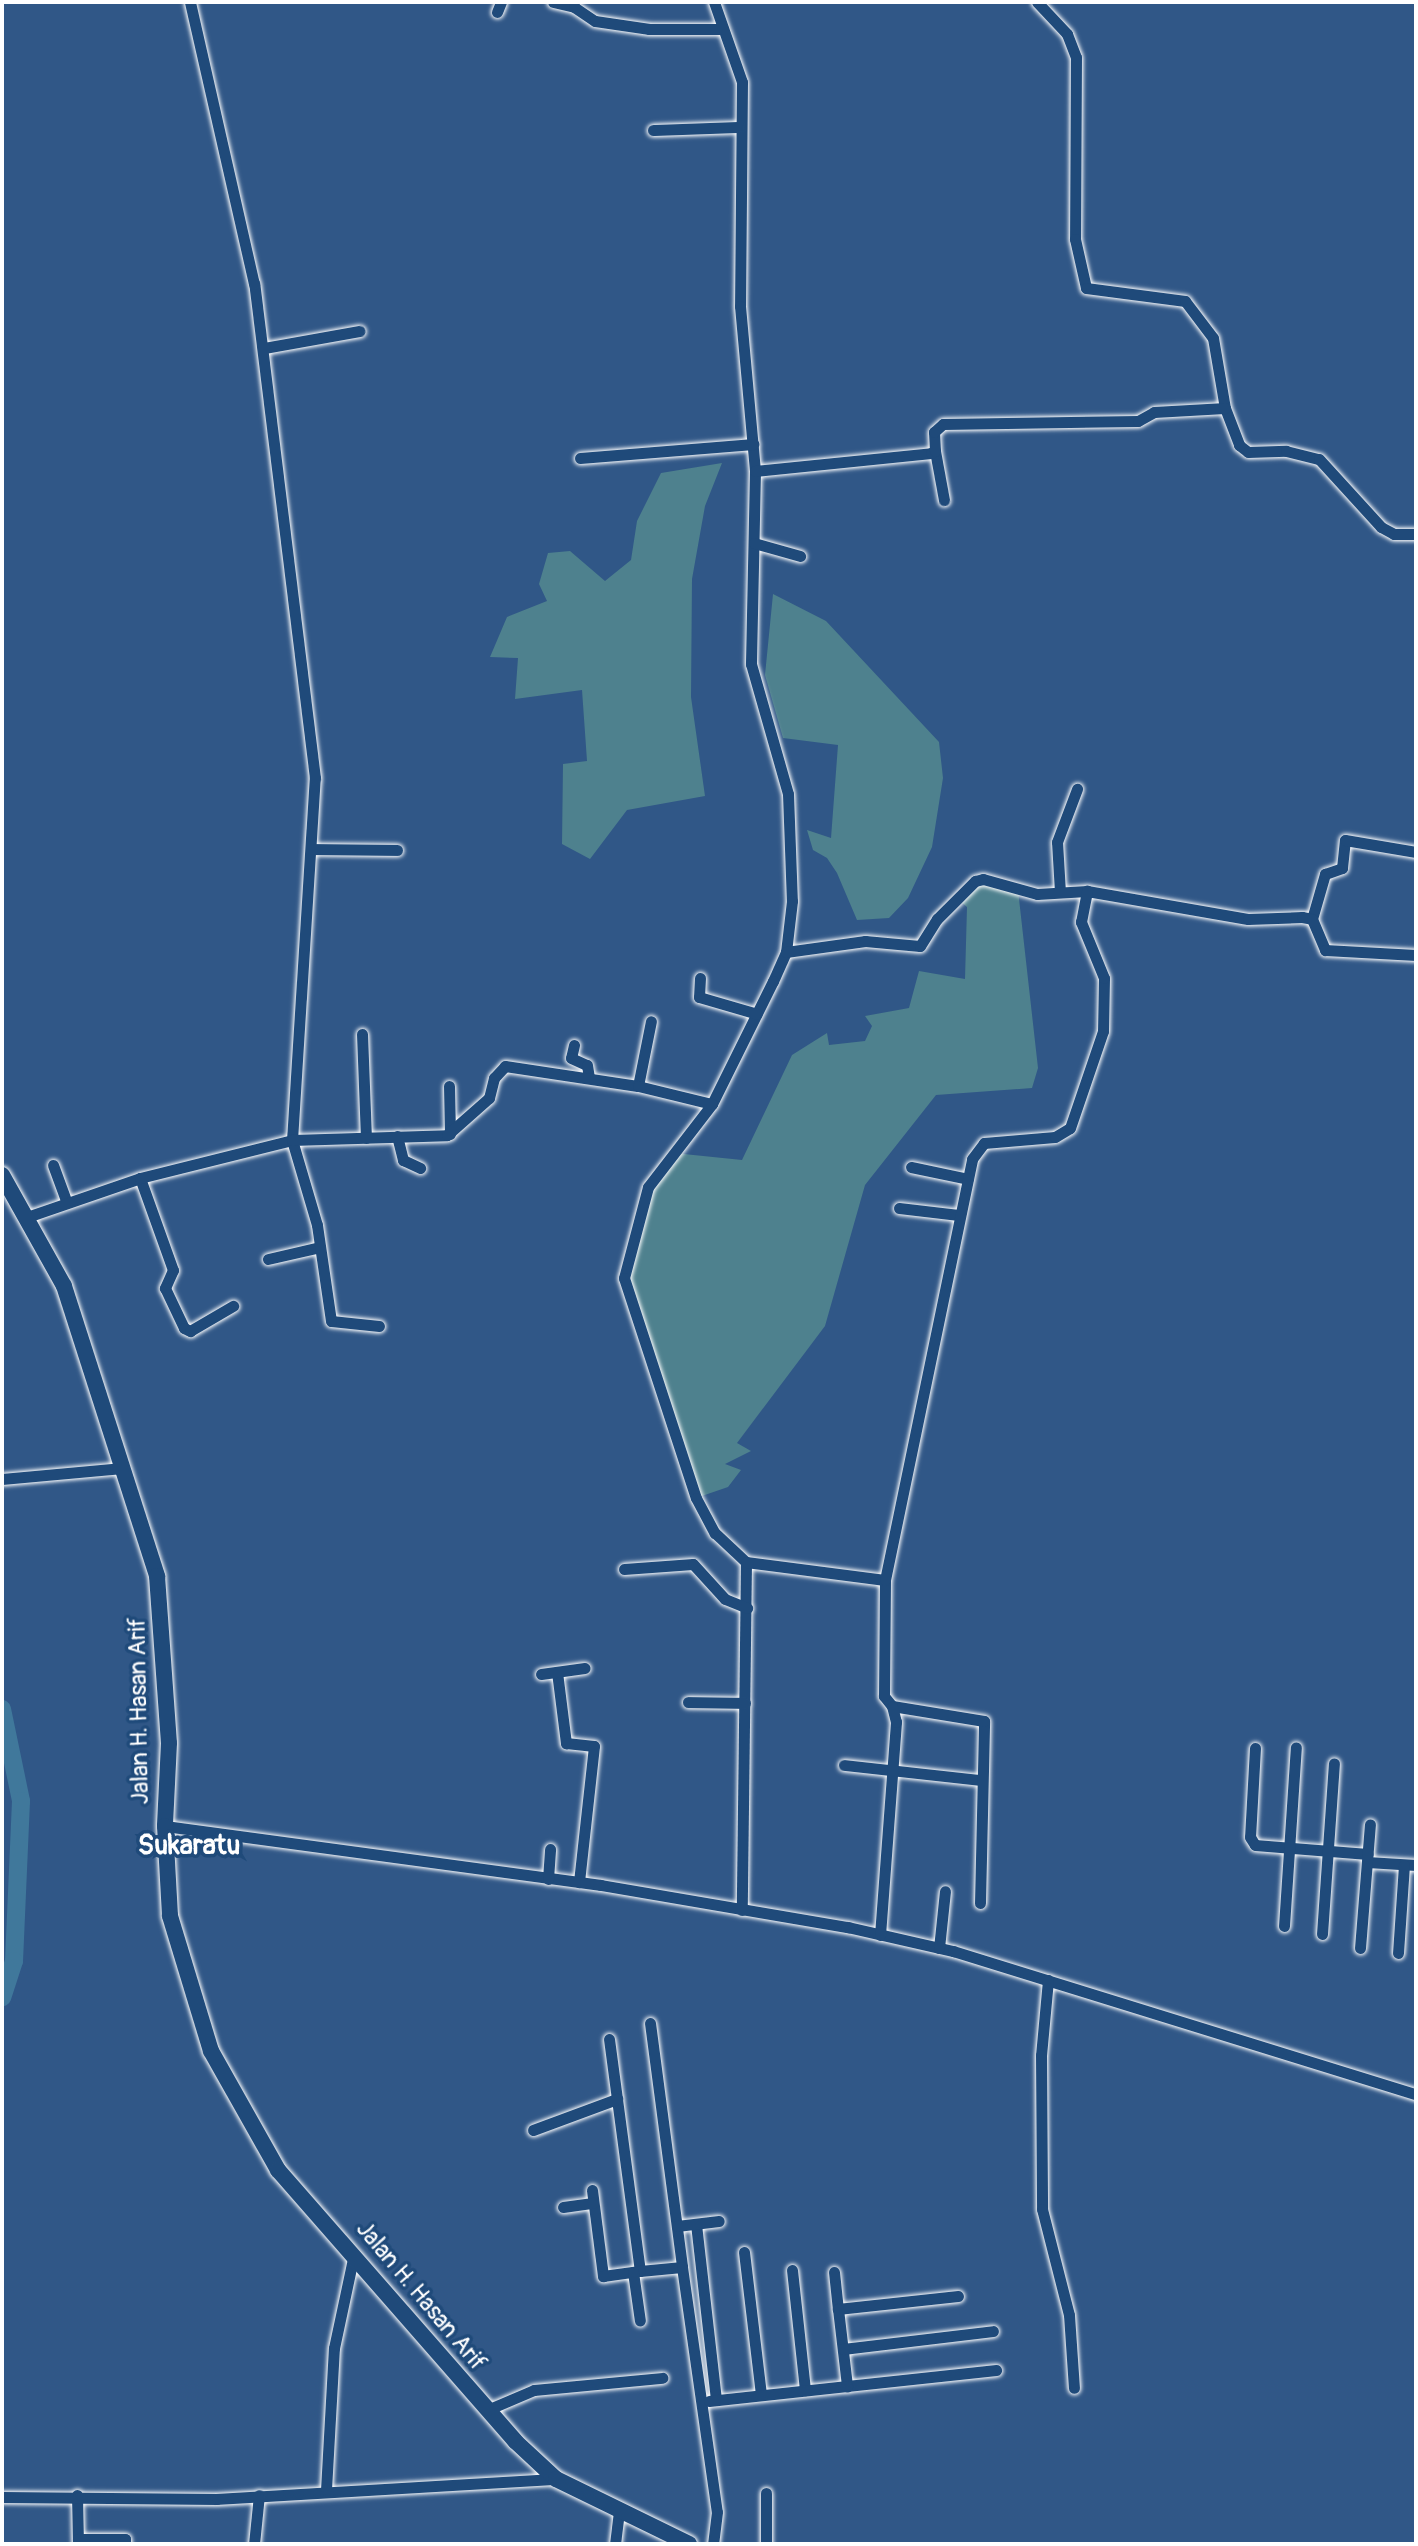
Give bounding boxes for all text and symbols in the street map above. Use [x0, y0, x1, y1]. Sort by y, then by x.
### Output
street label: Jalan H. Hasan Arif [123, 1617, 155, 1805]
district label: Sukaratu [138, 1829, 240, 1863]
street label: Jalan H. Hasan Arif [350, 2215, 492, 2377]

